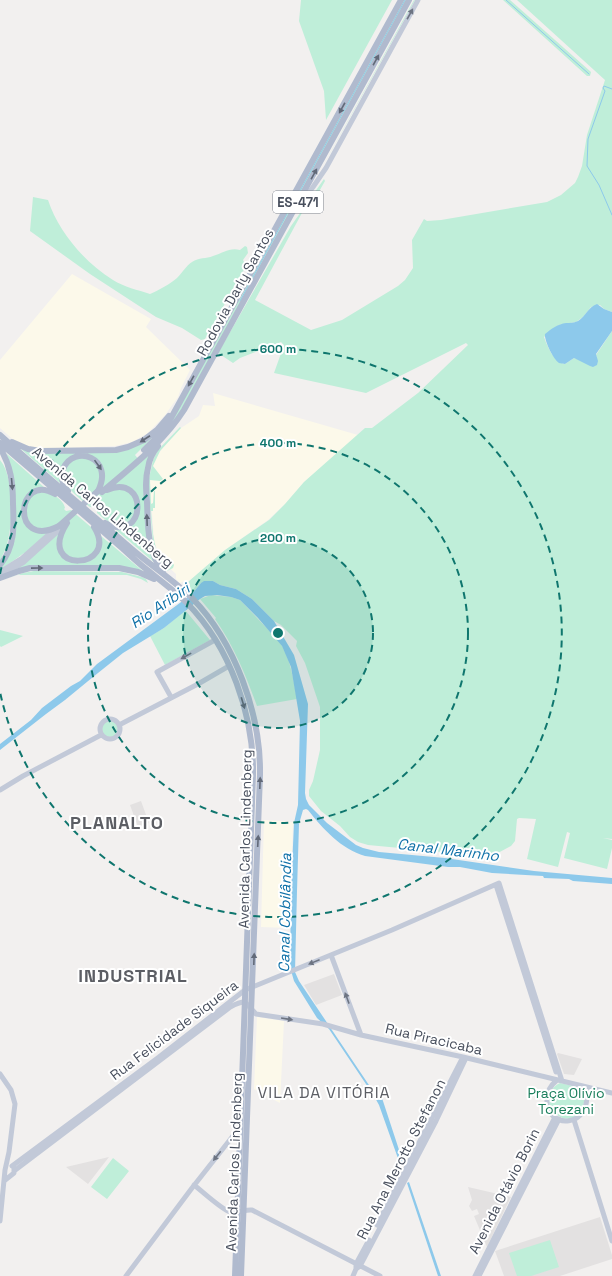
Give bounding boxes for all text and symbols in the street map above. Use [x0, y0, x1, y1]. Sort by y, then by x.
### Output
one-way arrow [407, 8, 414, 20]
one-way arrow [373, 54, 380, 66]
one-way arrow [338, 102, 345, 114]
one-way arrow [311, 168, 317, 180]
road number: ES-471 [273, 191, 323, 213]
street label: Rodovia Darly Santos [192, 225, 278, 359]
text: 600 m [260, 341, 296, 357]
one-way arrow [188, 375, 194, 387]
one-way arrow [140, 435, 150, 443]
text: 400 m [260, 435, 296, 451]
street label: Avenida Carlos Lindenberg [29, 443, 177, 571]
one-way arrow [94, 460, 102, 471]
one-way arrow [9, 478, 16, 490]
one-way arrow [144, 514, 151, 526]
text: 200 m [260, 530, 296, 546]
one-way arrow [31, 565, 44, 571]
water label: Rio Aribiri [126, 578, 195, 632]
centre of rings [271, 626, 285, 640]
one-way arrow [180, 653, 191, 659]
one-way arrow [240, 697, 246, 709]
street label: Avenida Carlos Lindenberg [234, 749, 256, 929]
one-way arrow [257, 776, 263, 789]
district label: PLANALTO [70, 811, 164, 834]
water label: Canal Marinho [396, 834, 501, 865]
one-way arrow [254, 835, 261, 847]
water label: Canal Cobilândia [274, 853, 295, 973]
one-way arrow [250, 952, 257, 965]
one-way arrow [307, 959, 319, 965]
district label: INDUSTRIAL [78, 964, 188, 987]
street label: Rua Felicidade Siqueira [106, 976, 242, 1084]
one-way arrow [344, 992, 350, 1004]
one-way arrow [281, 1016, 293, 1022]
street label: Rua Piracicaba [384, 1019, 484, 1059]
street label: Avenida Carlos Lindenberg [222, 1072, 246, 1252]
street label: Rua Ana Merotto Stefanon [353, 1076, 449, 1242]
district label: VILA DA VITÓRIA [257, 1082, 391, 1103]
park label: Praça Olívio Torezani [527, 1084, 605, 1118]
street label: Avenida Otávio Borin [465, 1125, 543, 1257]
one-way arrow [213, 1150, 221, 1161]

